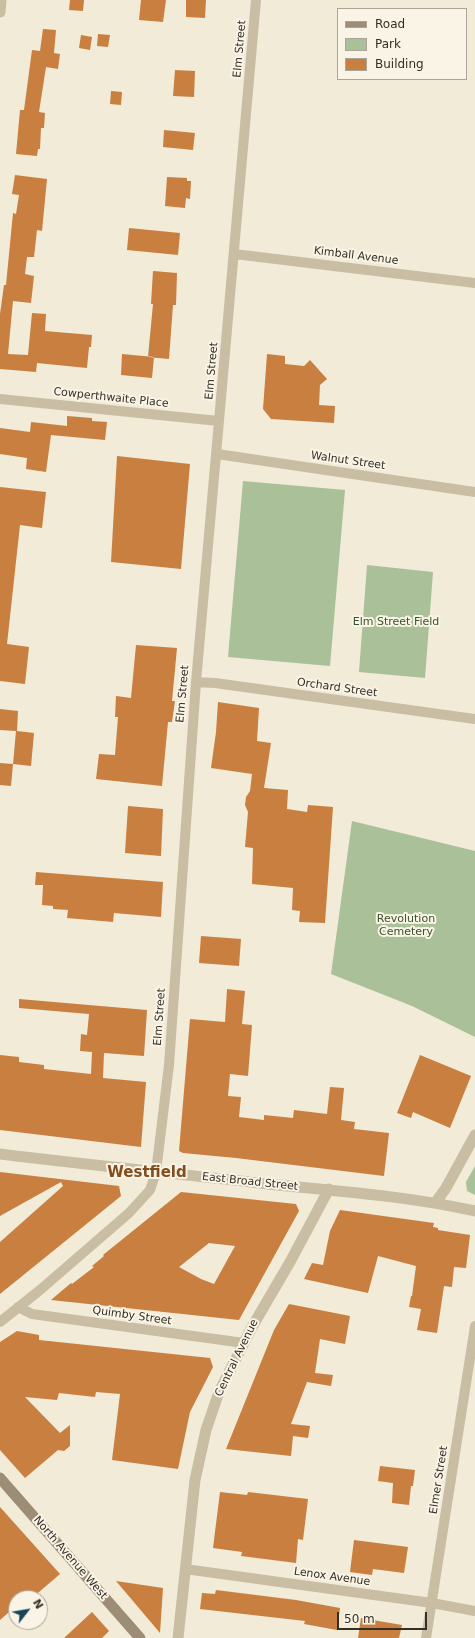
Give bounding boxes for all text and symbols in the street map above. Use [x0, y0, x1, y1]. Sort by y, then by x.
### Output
legend [337, 8, 467, 80]
text: Road [375, 17, 405, 31]
street label: Elm Street [231, 20, 249, 78]
text: Park [375, 37, 401, 51]
text: Building [375, 57, 424, 71]
street label: Kimball Avenue [313, 244, 399, 268]
street label: Elm Street [203, 342, 221, 400]
street label: Cowperthwaite Place [53, 385, 169, 411]
street label: Walnut Street [310, 449, 386, 473]
park label: Elm Street Field [353, 615, 439, 629]
street label: Elm Street [174, 665, 192, 723]
street label: Orchard Street [296, 676, 378, 700]
park label: Revolution Cemetery [377, 912, 435, 938]
street label: Elm Street [151, 988, 169, 1046]
district label: Westfield [107, 1164, 187, 1182]
street label: East Broad Street [201, 1170, 299, 1194]
street label: Quimby Street [92, 1304, 172, 1328]
street label: Central Avenue [213, 1317, 261, 1399]
street label: Elmer Street [427, 1445, 451, 1515]
street label: North Avenue West [30, 1514, 110, 1602]
street label: Lenox Avenue [293, 1565, 371, 1589]
north arrow [8, 1590, 48, 1630]
text: N [30, 1597, 46, 1611]
scale bar [339, 1604, 429, 1630]
text: 50 m [344, 1612, 375, 1626]

